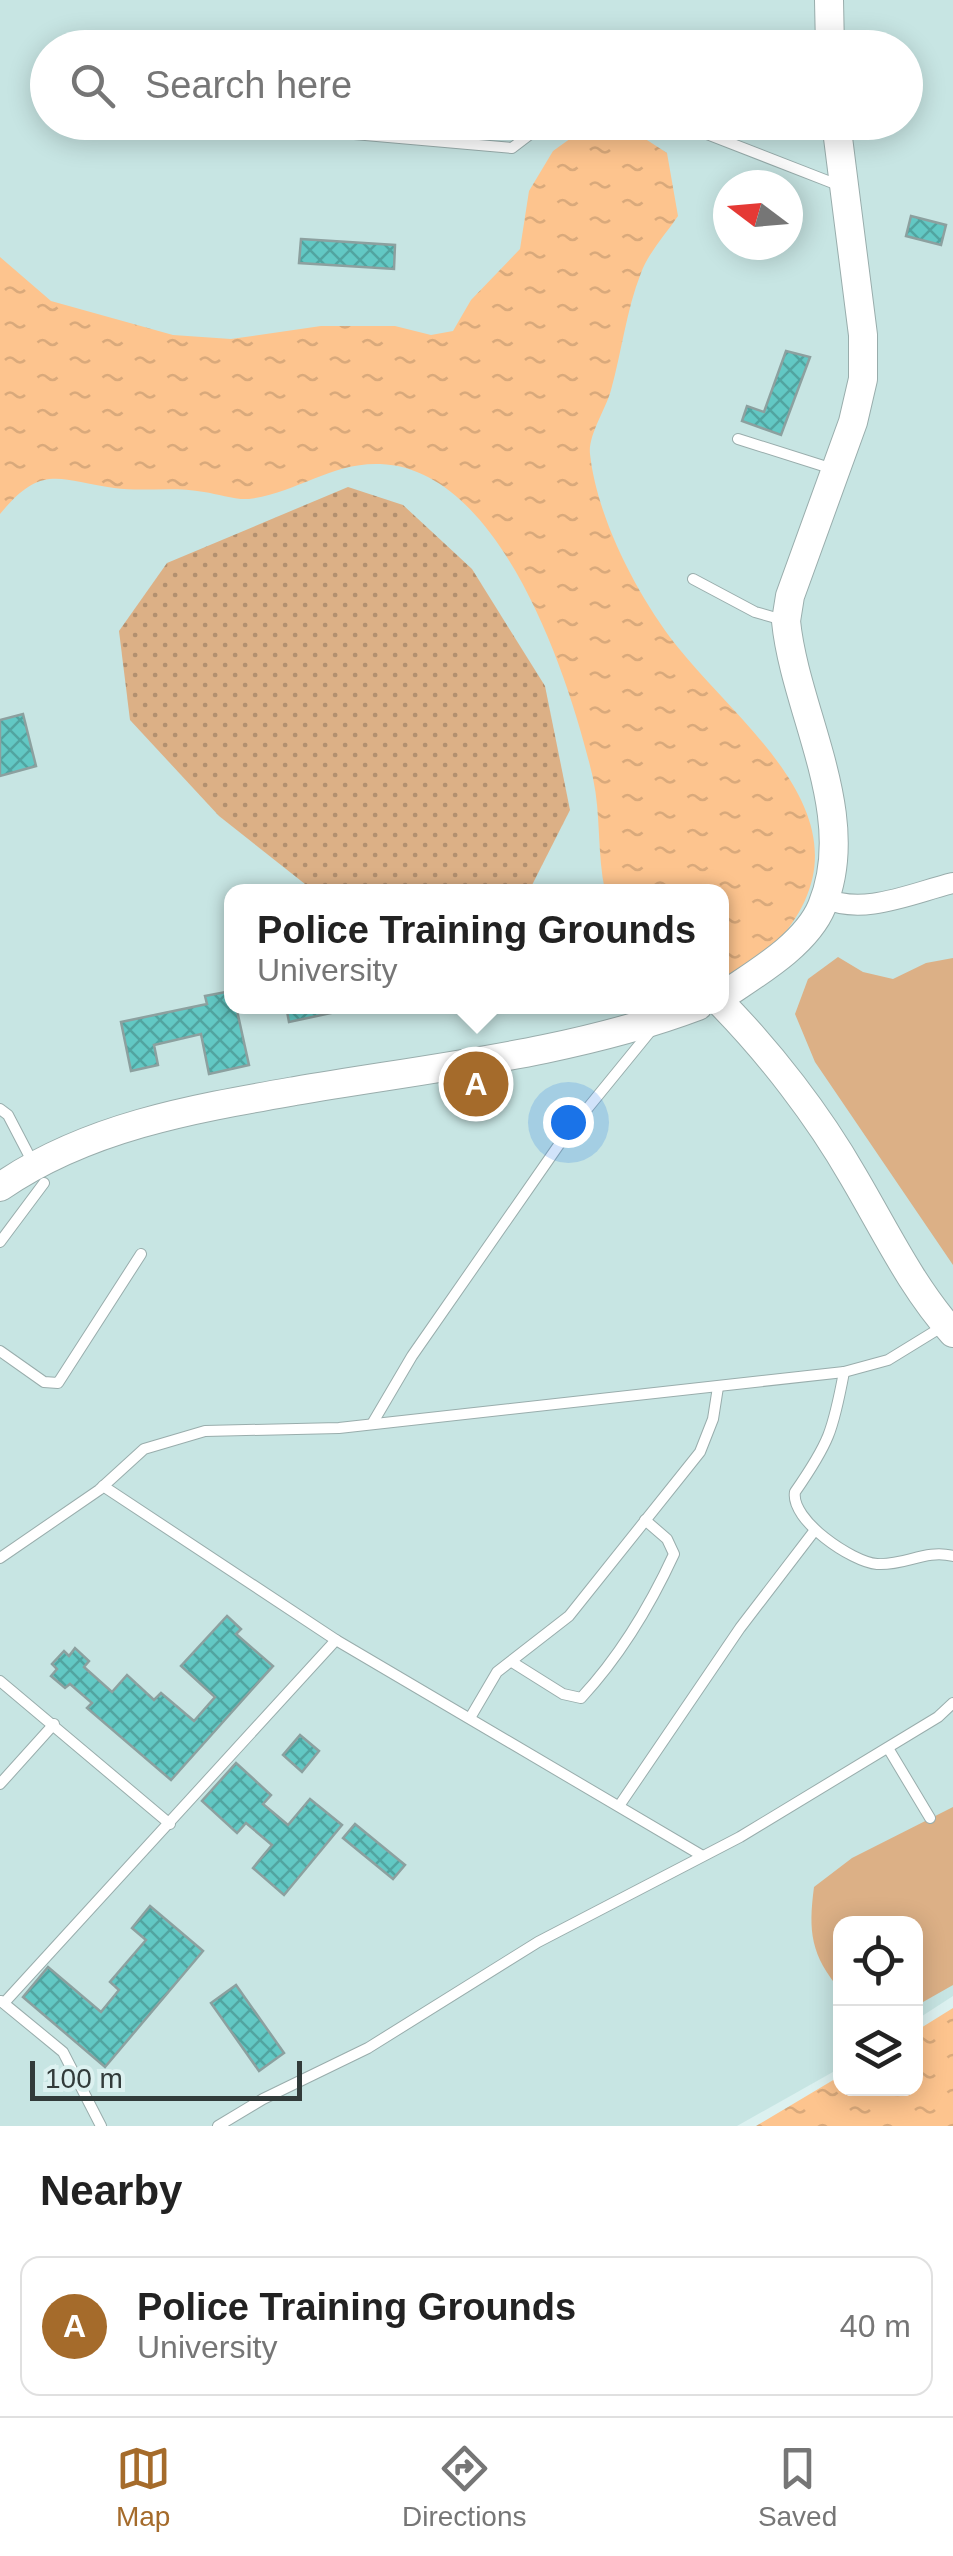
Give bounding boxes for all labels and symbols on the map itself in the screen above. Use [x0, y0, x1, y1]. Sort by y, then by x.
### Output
north arrow [713, 170, 803, 260]
pin: A [444, 1046, 508, 1122]
your location [543, 1097, 594, 1148]
scale bar [30, 2056, 302, 2100]

